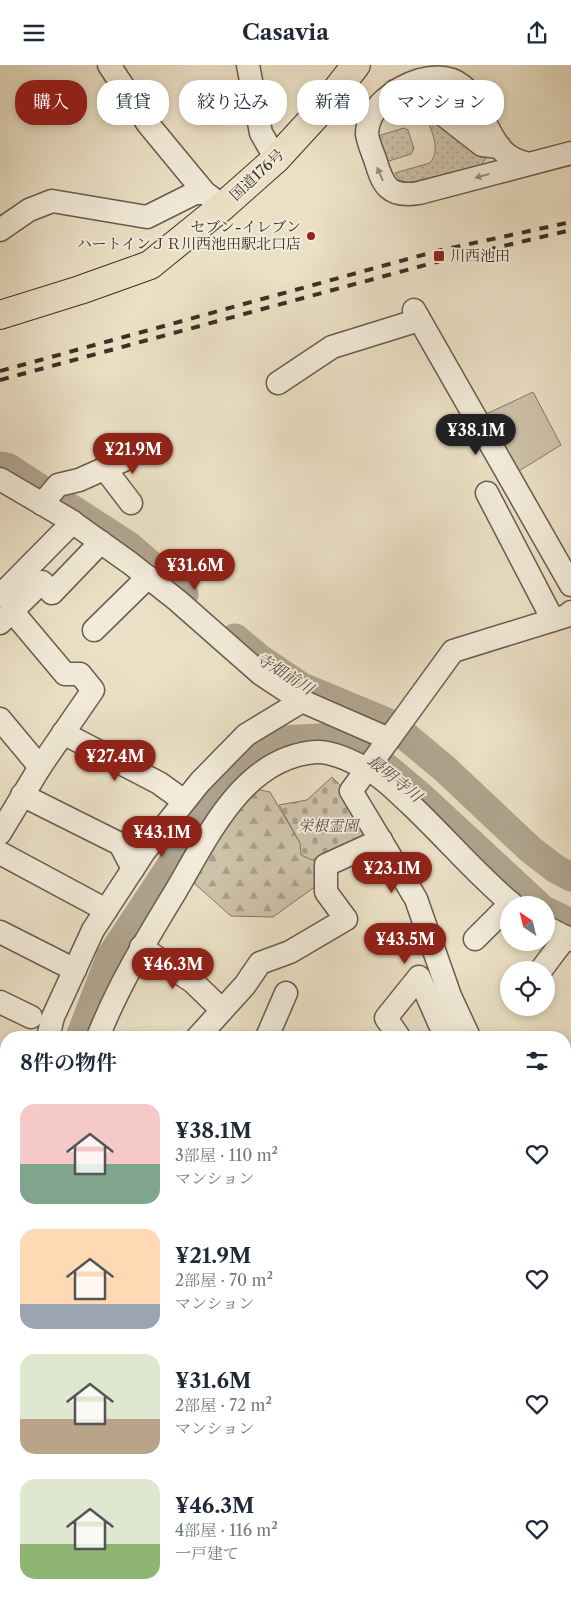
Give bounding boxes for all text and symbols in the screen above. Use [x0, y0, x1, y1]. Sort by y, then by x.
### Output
icon: menu [20, 19, 48, 47]
text: Casavia [242, 19, 329, 46]
icon: share [523, 19, 551, 47]
chip: 購入 [15, 80, 87, 125]
chip: 賃貸 [97, 80, 169, 125]
chip: 絞り込み [179, 80, 287, 125]
chip: 新着 [297, 80, 369, 125]
chip: マンション [379, 80, 504, 125]
street label: 国道176号 [226, 145, 288, 204]
one-way arrow [376, 167, 384, 181]
one-way arrow [474, 172, 489, 180]
place label: セブン-イレブン ハートインＪＲ川西池田駅北口店 [77, 217, 301, 253]
marker: セブン-イレブン ハートインＪＲ川西池田駅北口店 [305, 230, 317, 242]
place label: 川西池田 [450, 246, 510, 265]
marker: 川西池田 [432, 249, 446, 263]
pin: ¥38.1M [435, 413, 517, 456]
text: ¥38.1M [447, 420, 505, 440]
pin: ¥21.9M [92, 433, 174, 475]
text: ¥21.9M [104, 439, 162, 459]
pin: ¥31.6M [154, 549, 236, 591]
text: ¥31.6M [166, 555, 224, 575]
water label: 寺畑前川 [253, 648, 319, 699]
pin: ¥27.4M [74, 739, 156, 782]
text: ¥27.4M [86, 746, 144, 766]
water label: 最明寺川 [364, 750, 428, 807]
pin: ¥43.1M [121, 815, 203, 858]
park label: 栄根霊園 [298, 816, 361, 835]
text: ¥43.1M [133, 822, 191, 842]
pin: ¥23.1M [351, 851, 433, 894]
text: ¥23.1M [363, 858, 421, 878]
north arrow [500, 896, 555, 951]
map controls [500, 896, 555, 1016]
pin: ¥43.5M [364, 923, 446, 965]
text: ¥43.5M [375, 929, 435, 949]
pin: ¥46.3M [132, 947, 214, 990]
text: ¥46.3M [143, 954, 203, 974]
button: locate [500, 961, 555, 1016]
icon: filters [523, 1047, 551, 1075]
text: 8件の物件 [20, 1050, 117, 1075]
text: ¥38.1M [175, 1118, 252, 1143]
icon: home [60, 1124, 120, 1184]
icon: heart [523, 1140, 551, 1168]
text: 3部屋 · 110 m² [175, 1145, 278, 1165]
text: マンション [175, 1168, 254, 1188]
text: ¥21.9M [175, 1243, 251, 1268]
icon: home [60, 1249, 120, 1309]
icon: heart [523, 1265, 551, 1293]
text: 2部屋 · 70 m² [175, 1270, 273, 1290]
text: マンション [175, 1293, 254, 1313]
text: ¥31.6M [175, 1368, 251, 1393]
icon: home [60, 1374, 120, 1434]
icon: heart [523, 1390, 551, 1418]
text: 2部屋 · 72 m² [175, 1395, 272, 1415]
text: マンション [175, 1418, 254, 1438]
text: ¥46.3M [175, 1493, 254, 1518]
icon: home [60, 1499, 120, 1559]
icon: heart [523, 1515, 551, 1543]
text: 4部屋 · 116 m² [175, 1520, 278, 1540]
text: 一戸建て [175, 1543, 239, 1563]

